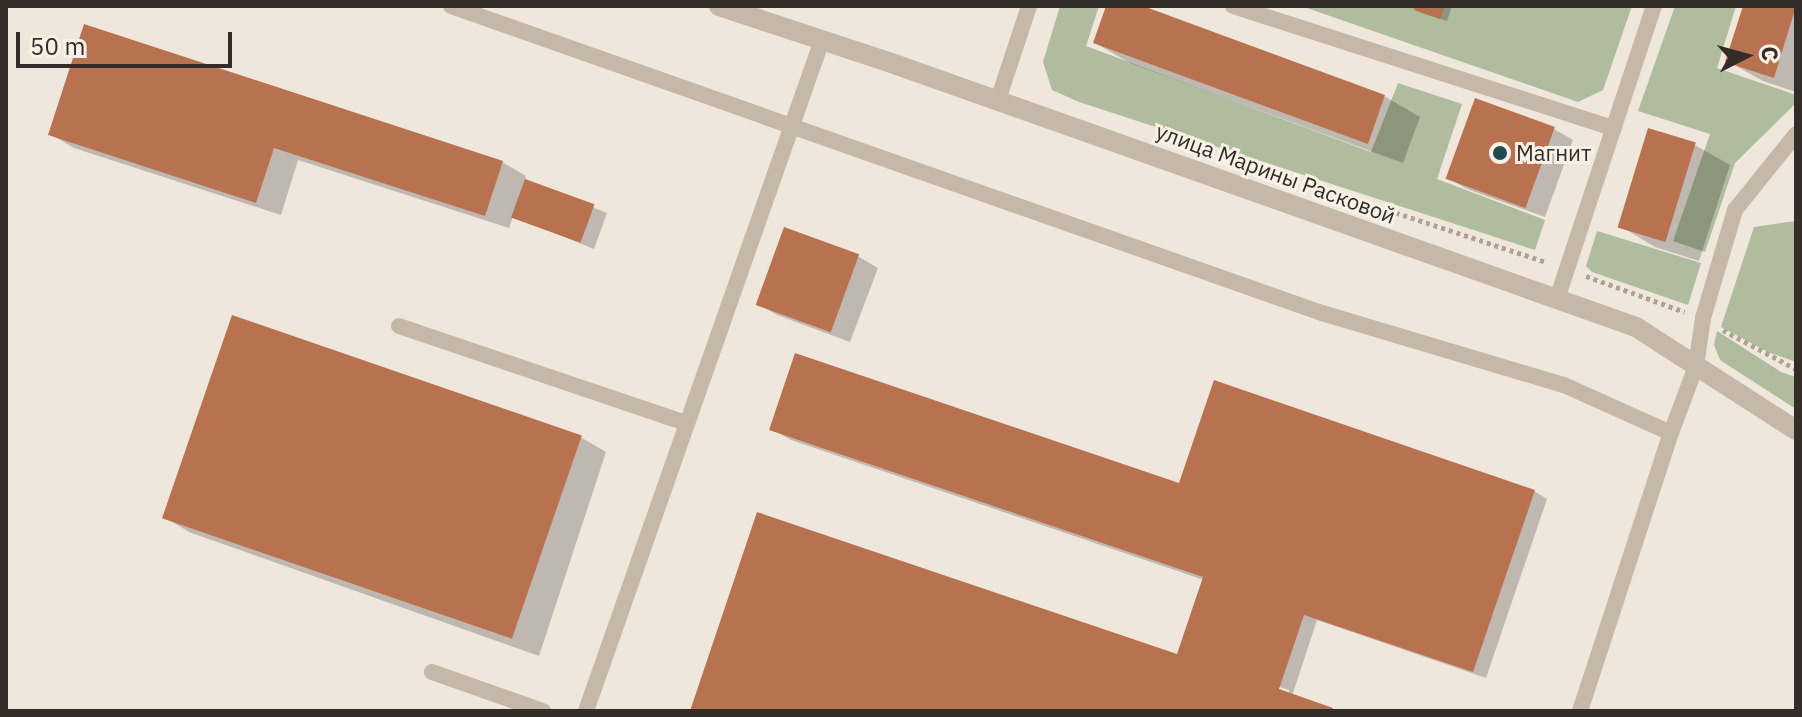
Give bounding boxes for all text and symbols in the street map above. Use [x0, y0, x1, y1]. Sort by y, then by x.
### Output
scale bar [20, 16, 236, 66]
north arrow [1706, 16, 1786, 96]
text: 50 m [30, 30, 85, 62]
text: С [1755, 45, 1786, 62]
street label: улица Марины Расковой [1153, 117, 1399, 229]
place label: Магнит [1516, 140, 1591, 166]
marker: Магнит [1491, 144, 1509, 162]

